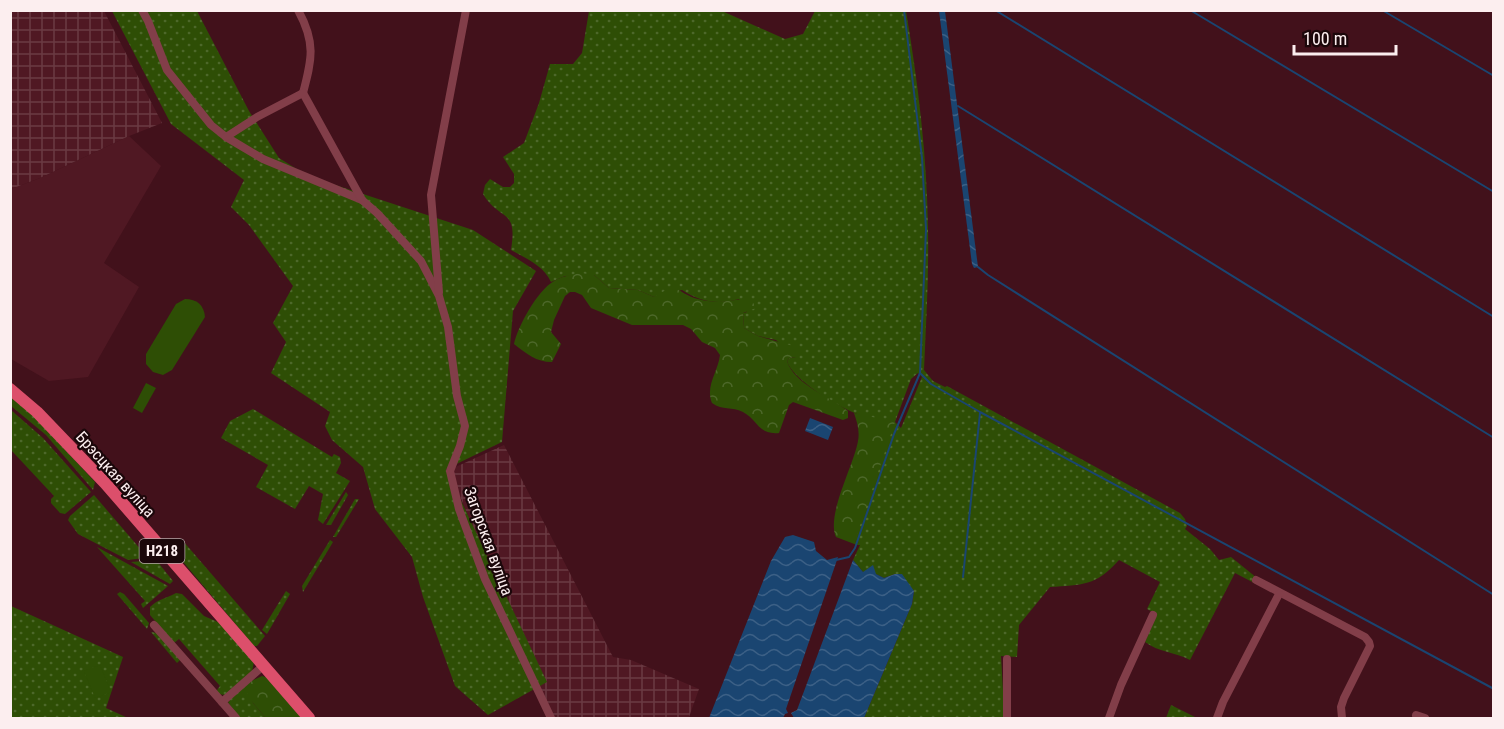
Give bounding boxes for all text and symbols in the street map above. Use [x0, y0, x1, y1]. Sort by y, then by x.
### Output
scale bar [1294, 18, 1396, 56]
text: 100 m [1303, 28, 1347, 49]
street label: Брэсцкая вуліца [72, 427, 159, 521]
street label: Загорская вуліца [460, 484, 517, 598]
road number: Н218 [140, 539, 184, 563]

